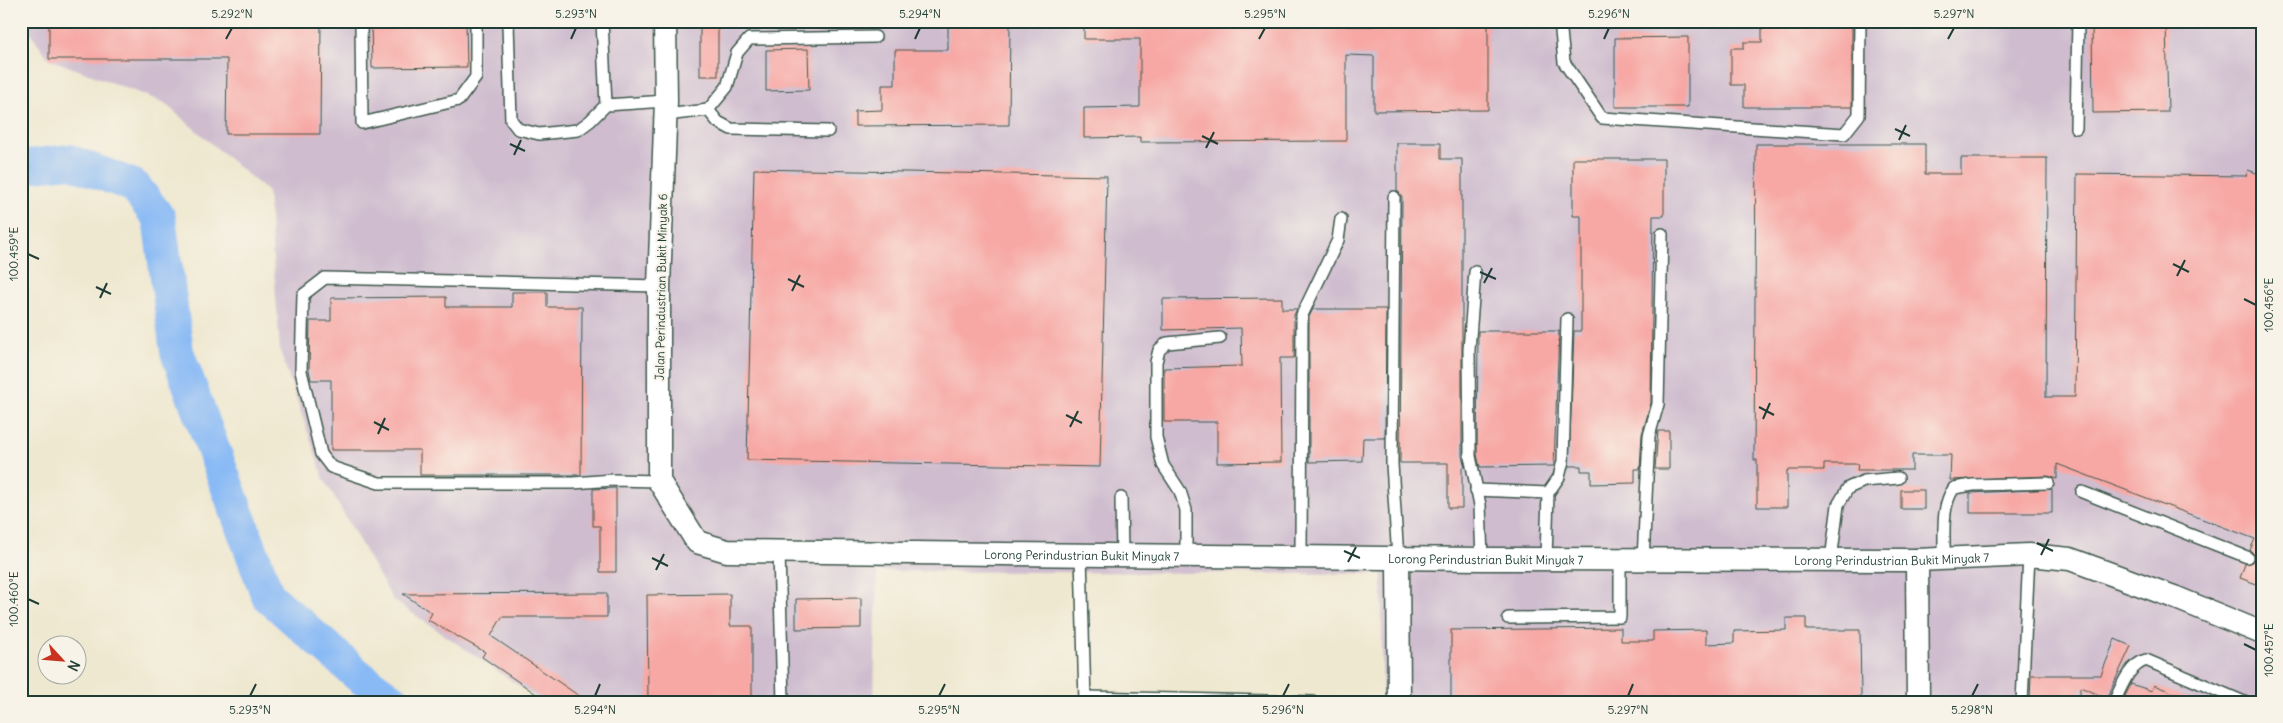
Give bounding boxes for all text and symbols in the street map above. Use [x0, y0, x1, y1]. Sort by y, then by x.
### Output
text: 5.292°N [211, 6, 253, 21]
text: 5.293°N [555, 6, 597, 21]
text: 5.294°N [899, 6, 941, 21]
text: 5.295°N [1244, 6, 1286, 21]
text: 5.296°N [1588, 6, 1630, 21]
text: 5.297°N [1933, 6, 1975, 21]
street label: Jalan Perindustrian Bukit Minyak 6 [652, 193, 670, 381]
text: 100.459°E [6, 227, 21, 281]
text: 100.456°E [2261, 278, 2276, 332]
street label: Lorong Perindustrian Bukit Minyak 7 [984, 546, 1180, 563]
street label: Lorong Perindustrian Bukit Minyak 7 [1794, 549, 1990, 568]
street label: Lorong Perindustrian Bukit Minyak 7 [1388, 551, 1583, 567]
text: 100.460°E [6, 571, 21, 627]
text: 100.457°E [2261, 623, 2276, 677]
north arrow [38, 636, 88, 686]
text: N [63, 657, 84, 674]
text: 5.293°N [229, 702, 271, 717]
text: 5.294°N [574, 702, 616, 717]
text: 5.295°N [918, 702, 960, 717]
text: 5.296°N [1262, 702, 1304, 717]
text: 5.297°N [1607, 702, 1649, 717]
text: 5.298°N [1951, 702, 1993, 717]

